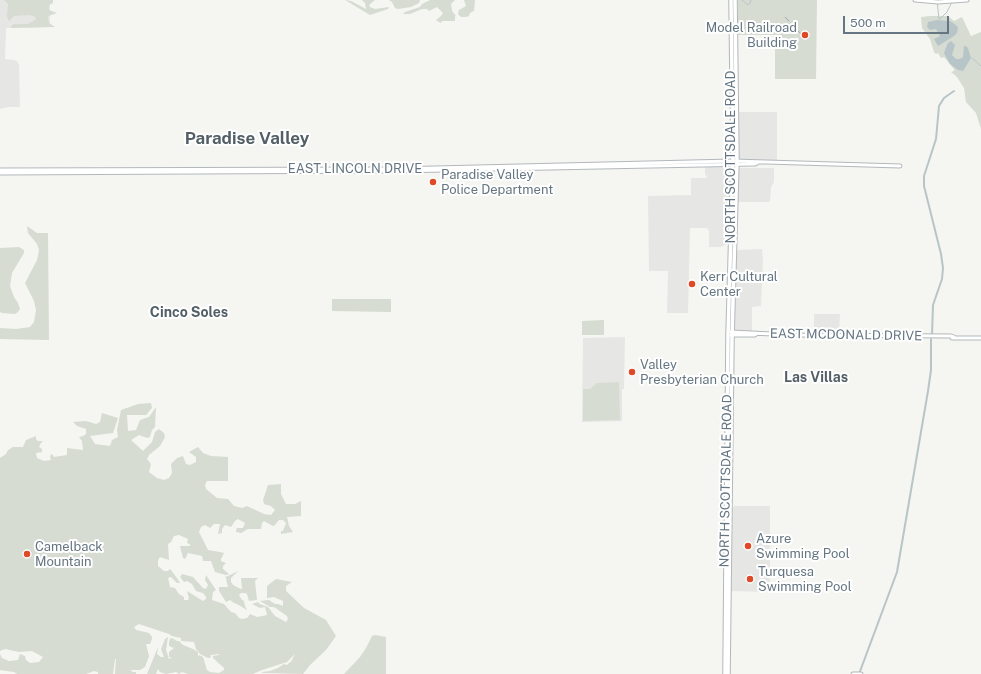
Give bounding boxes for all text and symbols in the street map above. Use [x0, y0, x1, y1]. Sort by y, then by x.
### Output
scale bar [845, 8, 951, 34]
text: 500 m [850, 16, 886, 30]
place label: Model Railroad Building [706, 20, 797, 51]
marker: Model Railroad Building [800, 30, 810, 40]
street label: NORTH SCOTTSDALE ROAD [723, 70, 739, 244]
district label: Paradise Valley [185, 129, 309, 149]
street label: EAST LINCOLN DRIVE [288, 161, 422, 177]
place label: Paradise Valley Police Department [441, 167, 553, 198]
marker: Paradise Valley Police Department [428, 177, 438, 187]
place label: Kerr Cultural Center [700, 269, 778, 300]
marker: Kerr Cultural Center [687, 279, 697, 289]
district label: Cinco Soles [150, 305, 228, 321]
street label: EAST MCDONALD DRIVE [770, 326, 922, 344]
place label: Valley Presbyterian Church [640, 357, 764, 388]
marker: Valley Presbyterian Church [627, 367, 637, 377]
district label: Las Villas [784, 370, 848, 386]
street label: NORTH SCOTTSDALE ROAD [717, 394, 735, 568]
place label: Azure Swimming Pool [756, 531, 850, 562]
place label: Camelback Mountain [35, 539, 103, 570]
marker: Azure Swimming Pool [743, 541, 753, 551]
marker: Camelback Mountain [22, 549, 32, 559]
place label: Turquesa Swimming Pool [758, 564, 852, 595]
marker: Turquesa Swimming Pool [745, 574, 755, 584]

